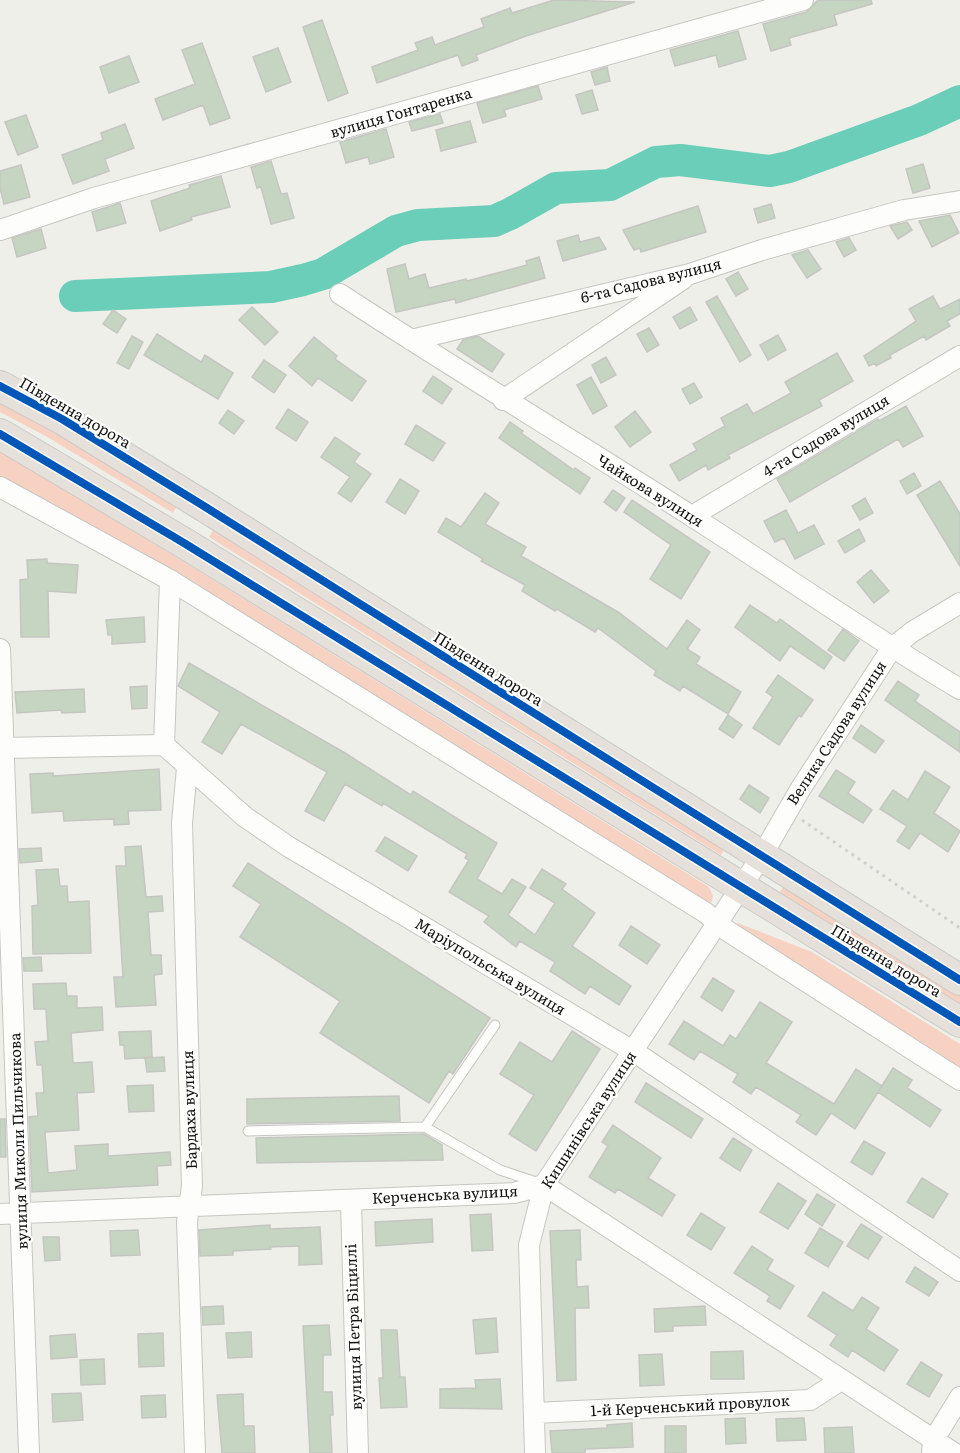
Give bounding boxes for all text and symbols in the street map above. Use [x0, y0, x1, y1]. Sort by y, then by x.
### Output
street label: вулиця Гонтаренка [327, 80, 475, 143]
street label: 6-та Садова вулиця [578, 251, 723, 308]
street label: Південна дорога [16, 370, 137, 453]
street label: 4-та Садова вулиця [757, 388, 893, 482]
street label: Чайкова вулиця [593, 448, 709, 532]
street label: Південна дорога [429, 625, 549, 711]
street label: Велика Садова вулиця [780, 655, 891, 809]
street label: Маріупольська вулиця [411, 911, 571, 1020]
street label: Південна дорога [827, 918, 947, 1002]
street label: вулиця Миколи Пильчикова [2, 1031, 33, 1250]
street label: Кишинівська вулиця [534, 1046, 641, 1193]
street label: Бардаха вулиця [175, 1050, 202, 1170]
street label: Керченська вулиця [371, 1178, 518, 1209]
street label: вулиця Петра Біциллі [338, 1243, 367, 1411]
street label: 1-й Керченський провулок [590, 1388, 790, 1421]

